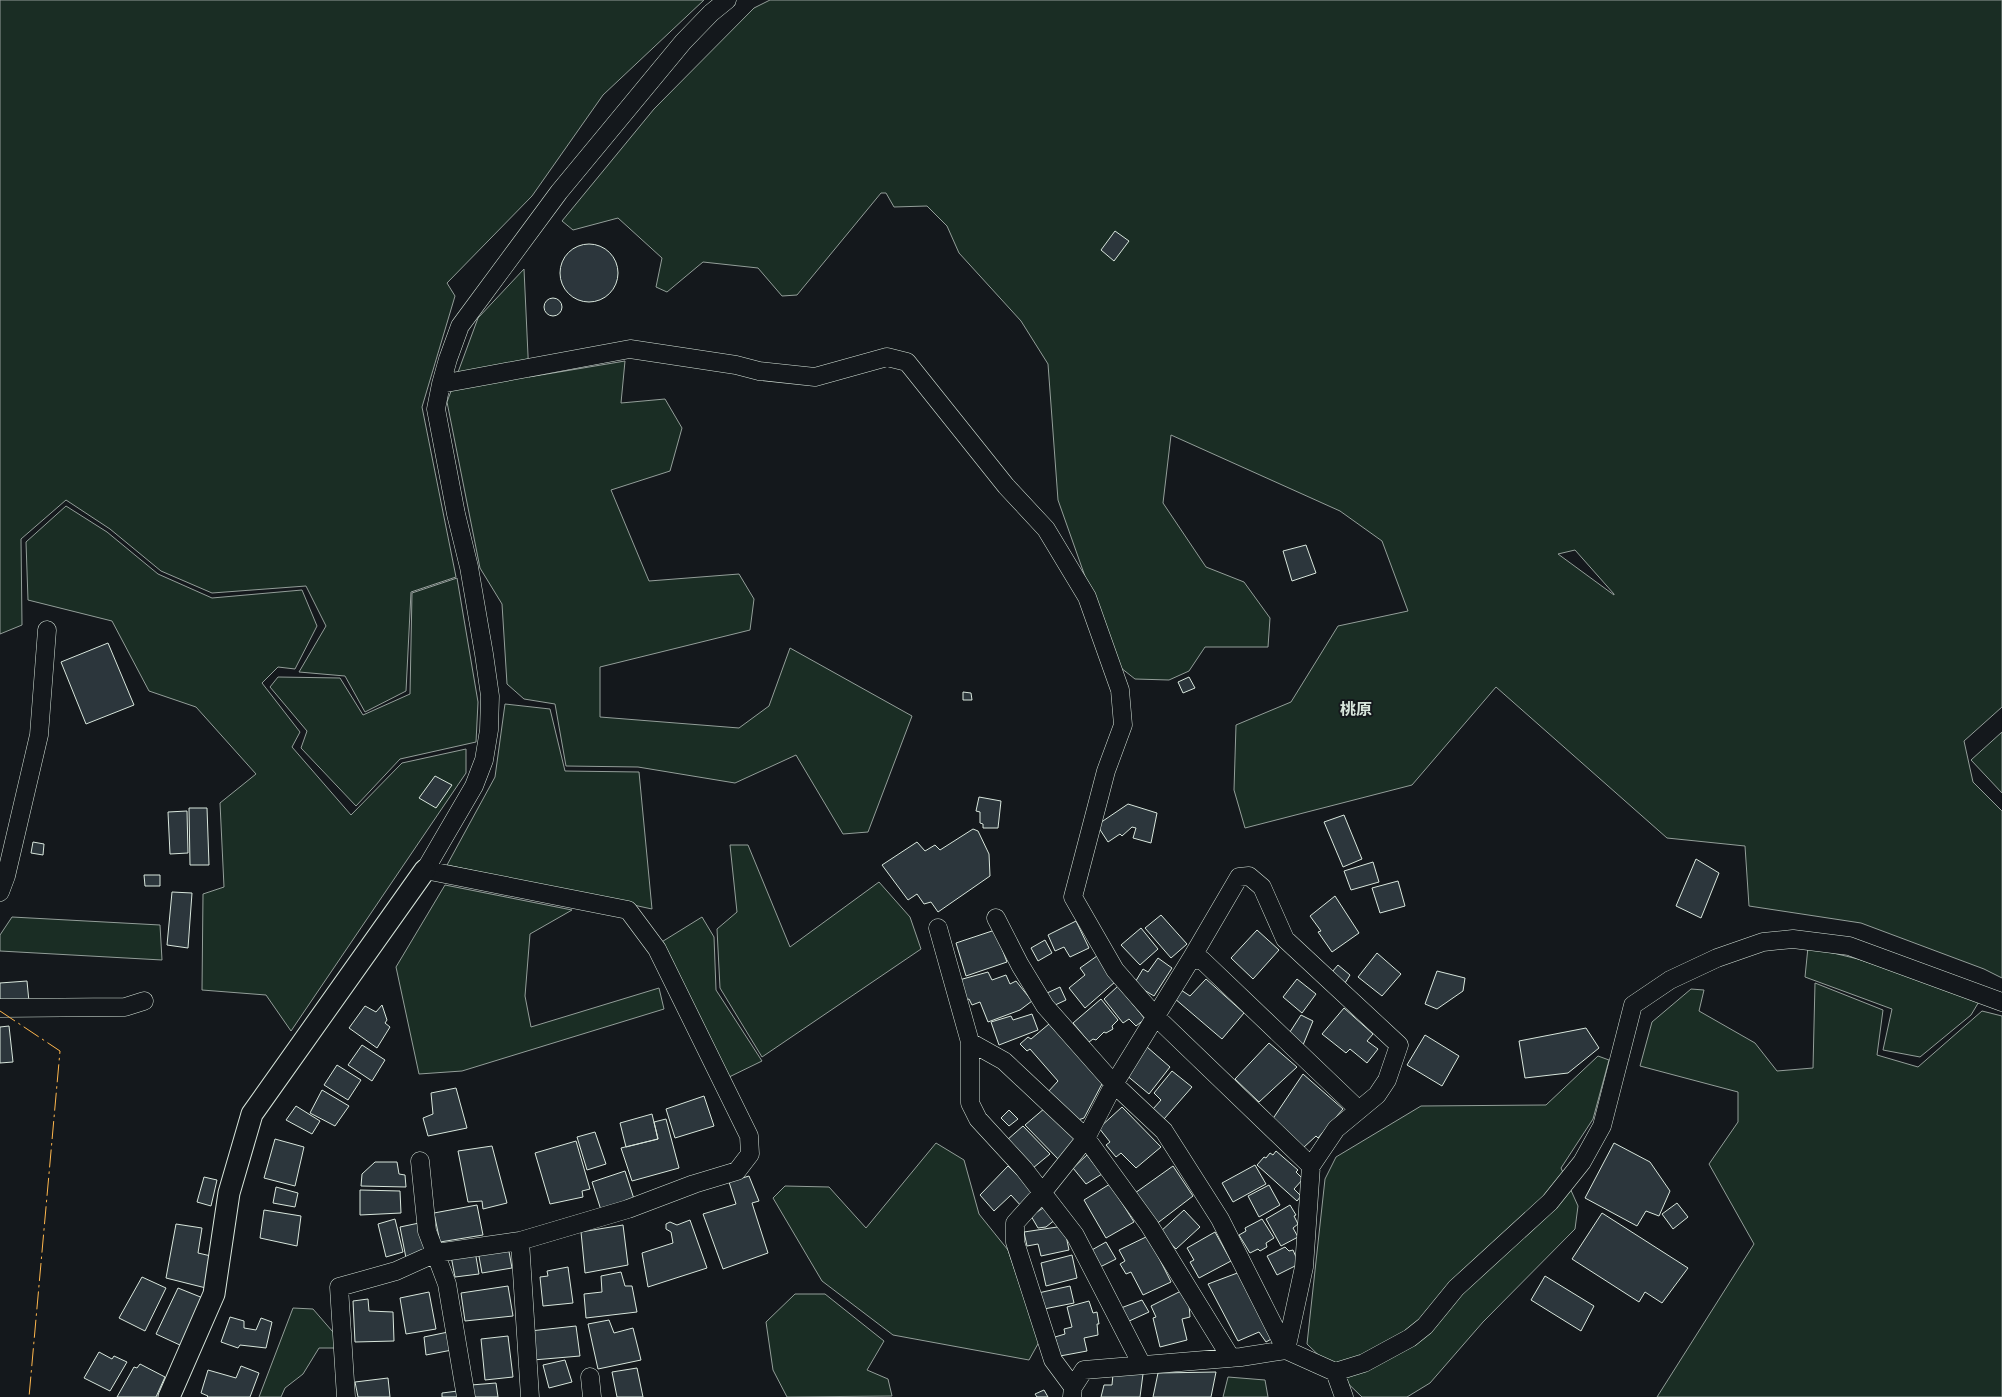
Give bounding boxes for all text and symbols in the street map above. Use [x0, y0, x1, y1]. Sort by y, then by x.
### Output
district label: 桃原 [1340, 699, 1372, 718]

